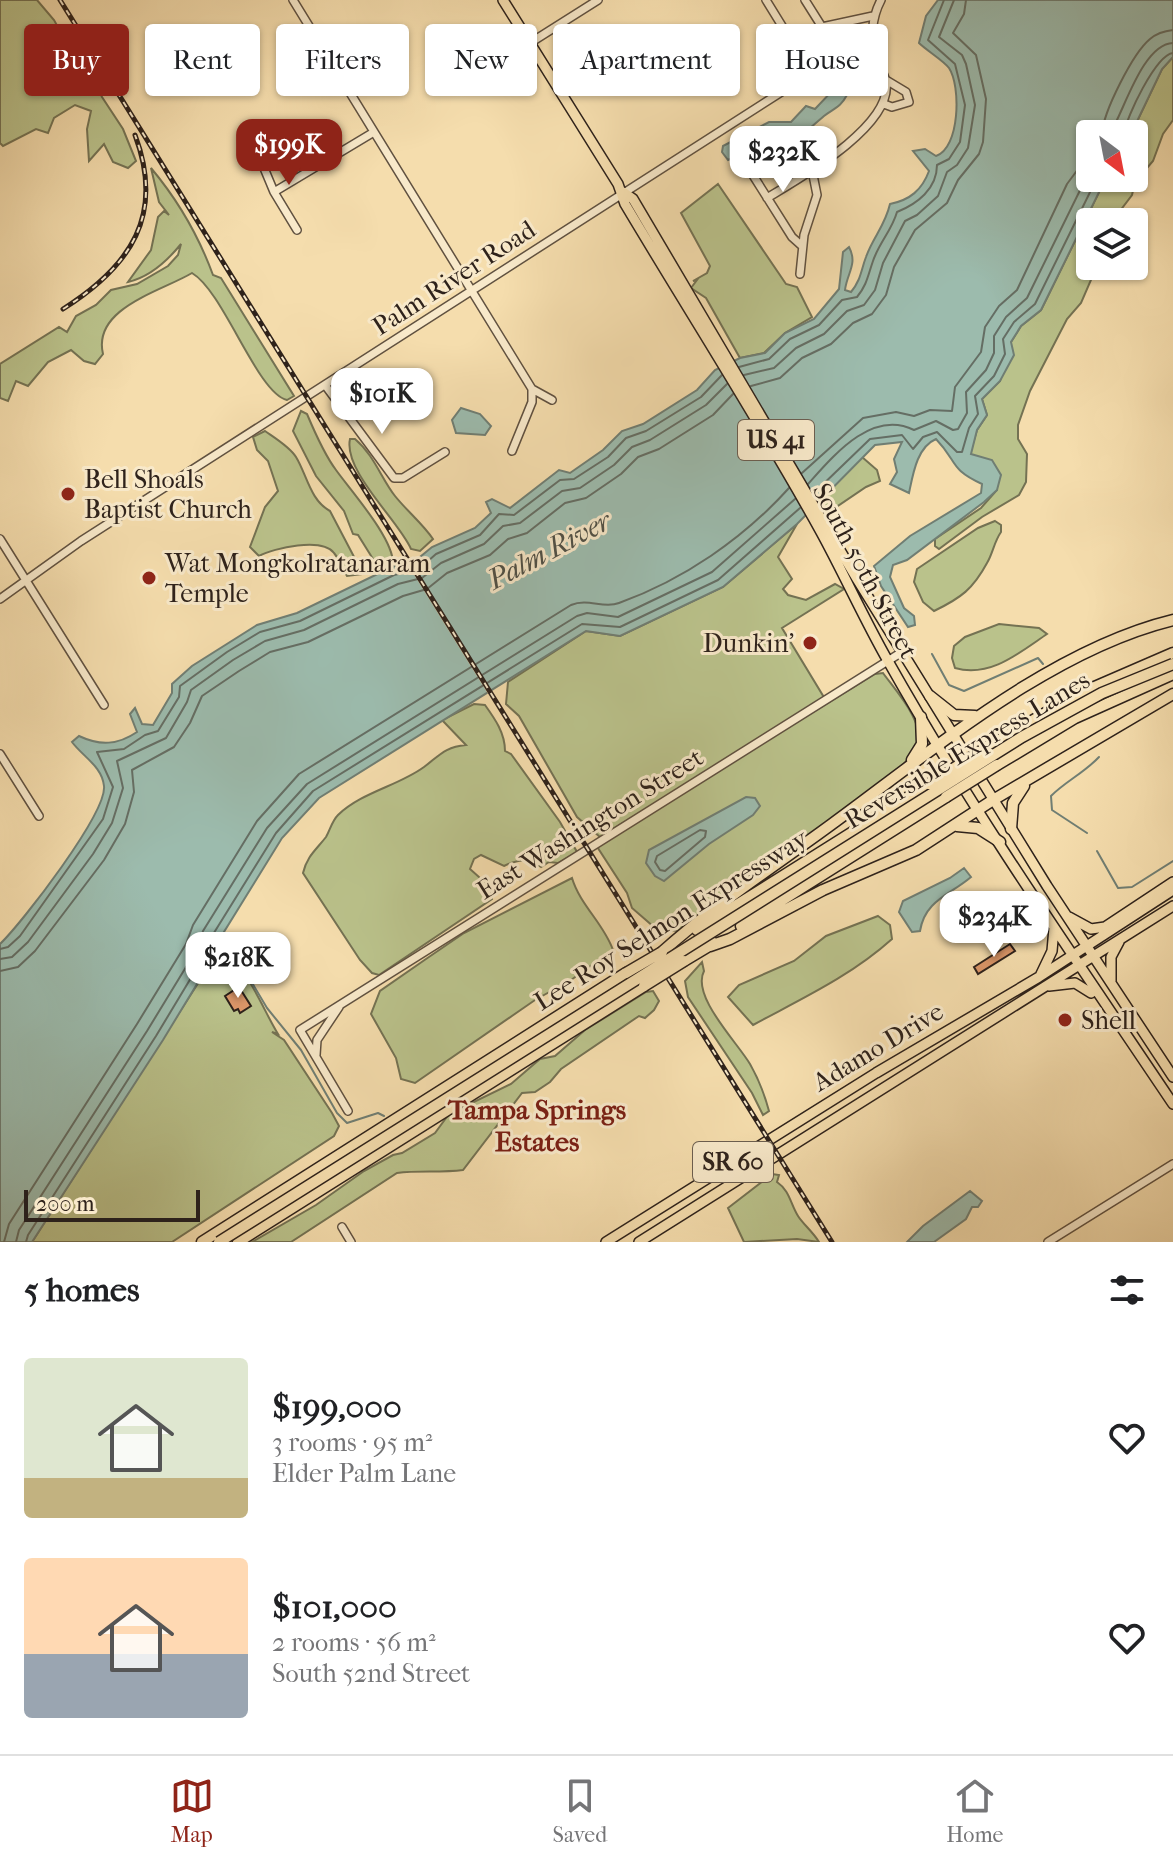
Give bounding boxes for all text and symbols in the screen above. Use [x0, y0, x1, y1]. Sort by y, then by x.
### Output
chip: Buy [24, 24, 129, 96]
chip: Rent [145, 24, 260, 96]
chip: Filters [276, 24, 409, 96]
chip: New [425, 24, 537, 96]
chip: Apartment [553, 24, 740, 96]
chip: House [756, 24, 888, 96]
pin: $199K [233, 119, 345, 187]
north arrow [1076, 120, 1148, 192]
map controls [1076, 120, 1148, 280]
pin: $232K [727, 126, 839, 194]
text: $199K [254, 129, 324, 160]
text: $232K [748, 136, 818, 167]
button: layers [1076, 208, 1148, 280]
street label: Palm River Road [367, 213, 542, 342]
pin: $101K [326, 368, 438, 436]
text: $101K [349, 378, 415, 409]
road number: US 41 [738, 420, 814, 460]
place label: Bell Shoals Baptist Church [84, 464, 252, 525]
street label: South 50th Street [806, 478, 925, 665]
marker: Bell Shoals Baptist Church [59, 485, 77, 503]
water label: Palm River [480, 503, 618, 597]
place label: Wat Mongkolratanaram Temple [164, 548, 431, 609]
marker: Wat Mongkolratanaram Temple [140, 569, 158, 587]
place label: Dunkin' [703, 628, 794, 659]
marker: Dunkin' [801, 634, 819, 652]
street label: Reversible Express Lanes [839, 664, 1095, 836]
street label: East Washington Street [471, 741, 709, 906]
street label: Lee Roy Selmon Expressway [528, 822, 815, 1017]
pin: $234K [938, 891, 1050, 959]
text: $234K [958, 901, 1030, 932]
pin: $218K [182, 932, 294, 1000]
text: $218K [204, 942, 272, 973]
street label: Adamo Drive [806, 996, 949, 1099]
place label: Shell [1081, 1005, 1136, 1036]
marker: Shell [1056, 1011, 1074, 1029]
district label: Tampa Springs Estates [447, 1093, 626, 1158]
road number: SR 60 [693, 1142, 773, 1182]
scale bar [24, 1186, 200, 1222]
text: 200 m [36, 1191, 95, 1217]
icon: filters [1105, 1268, 1149, 1312]
text: 5 homes [24, 1270, 139, 1310]
text: $199,000 [272, 1387, 402, 1427]
icon: home [88, 1390, 184, 1486]
icon: heart [1105, 1416, 1149, 1460]
text: 3 rooms · 95 m² [272, 1427, 432, 1458]
text: Elder Palm Lane [272, 1458, 456, 1489]
text: $101,000 [272, 1587, 397, 1627]
icon: home [88, 1590, 184, 1686]
icon: heart [1105, 1616, 1149, 1660]
text: 2 rooms · 56 m² [272, 1627, 436, 1658]
text: South 52nd Street [272, 1658, 470, 1689]
tab: Map [170, 1774, 214, 1848]
tab: Saved [553, 1774, 607, 1848]
tab: Home [946, 1774, 1003, 1848]

